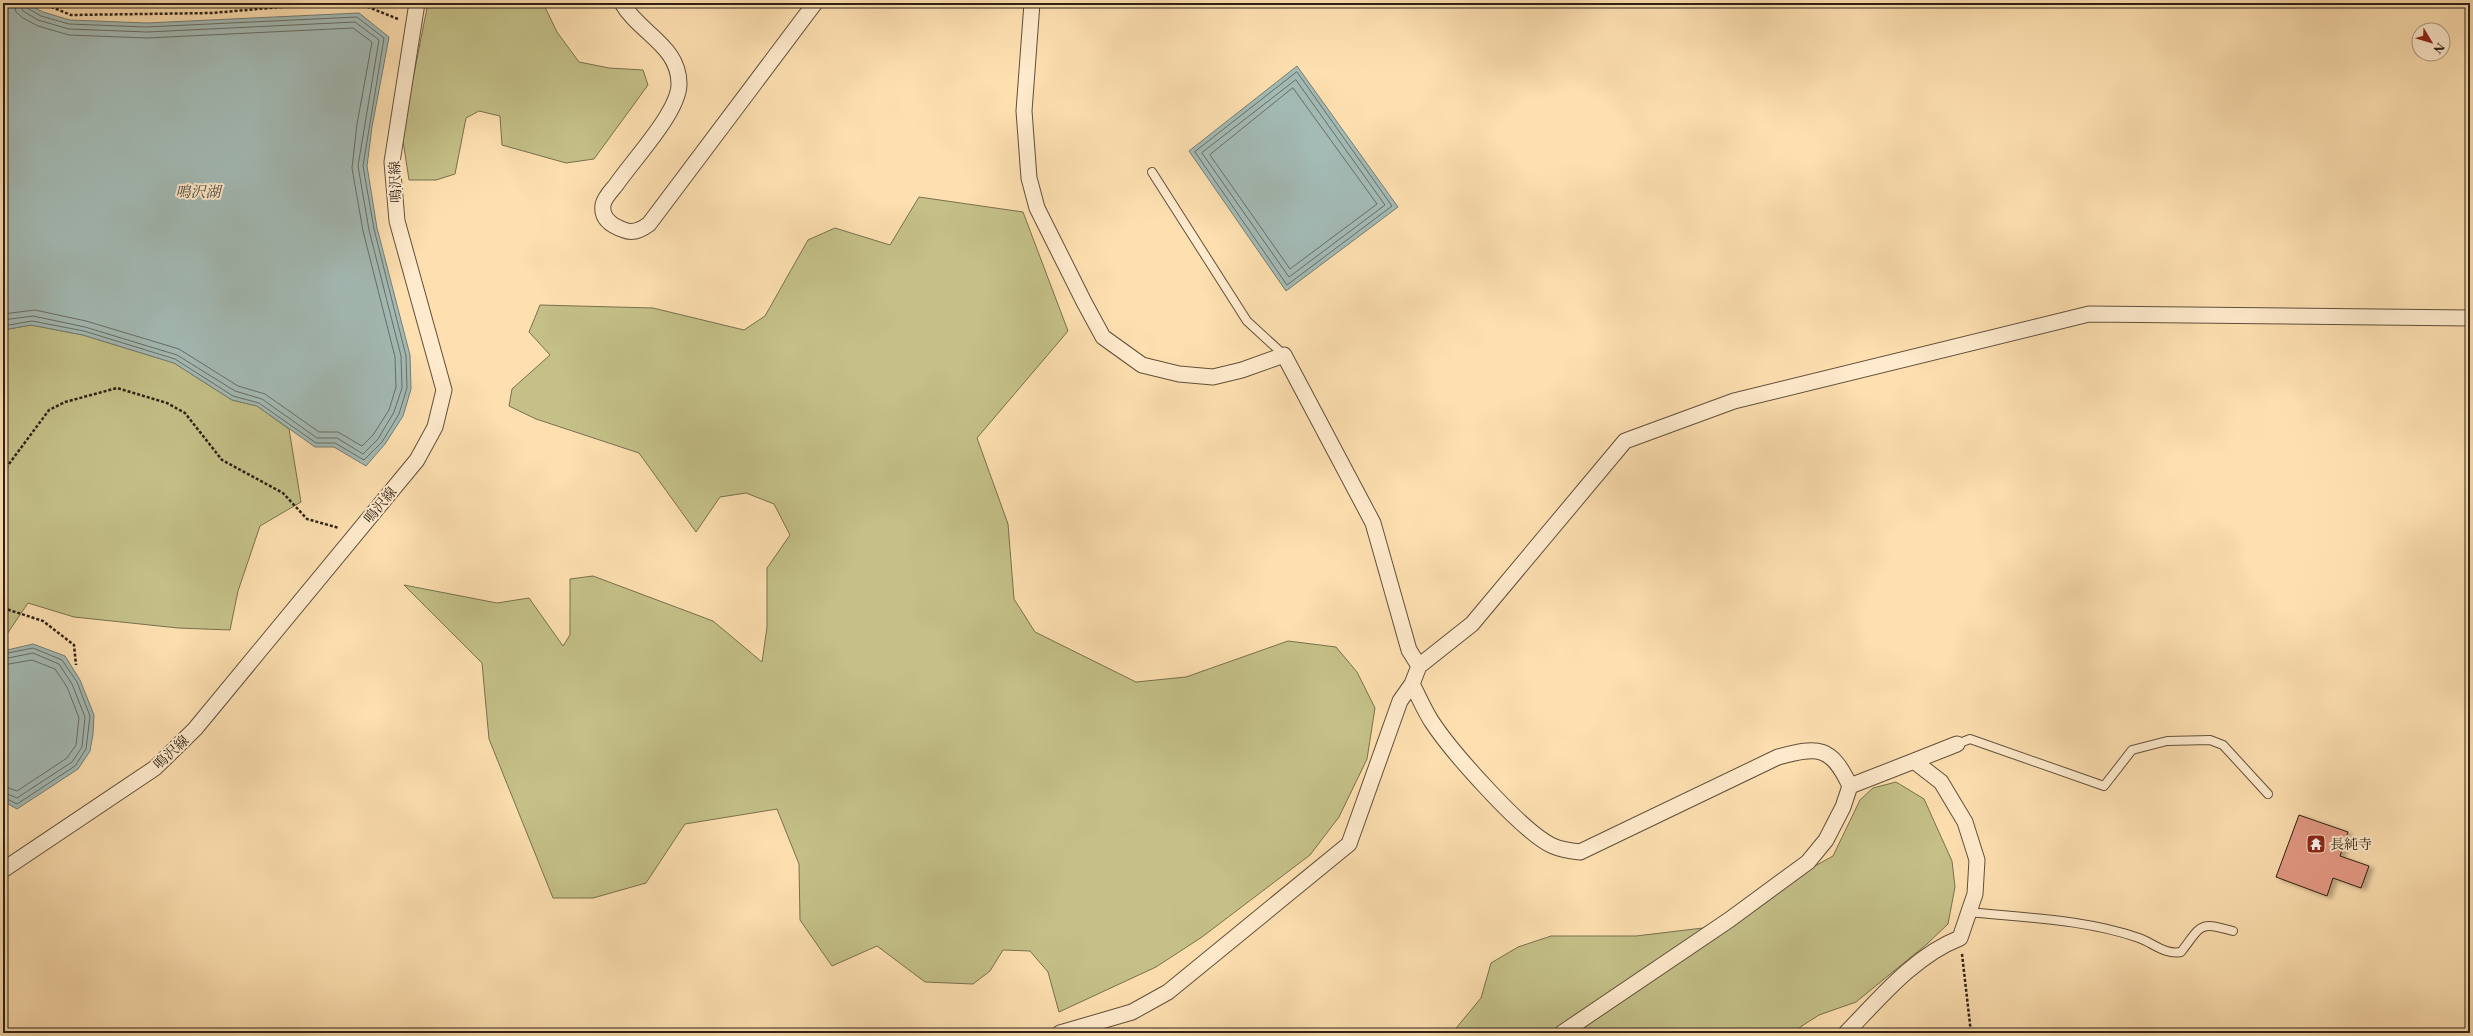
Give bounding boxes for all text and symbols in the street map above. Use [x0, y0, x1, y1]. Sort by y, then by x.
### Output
north arrow [2411, 22, 2451, 62]
text: N [2430, 40, 2447, 57]
street label: 鳴沢線 [385, 161, 405, 203]
water label: 鳴沢湖 [175, 182, 223, 201]
street label: 鳴沢線 [360, 483, 400, 527]
street label: 鳴沢線 [150, 731, 192, 773]
temple icon: 長純寺 [2305, 833, 2327, 855]
place label: 長純寺 [2330, 835, 2372, 853]

